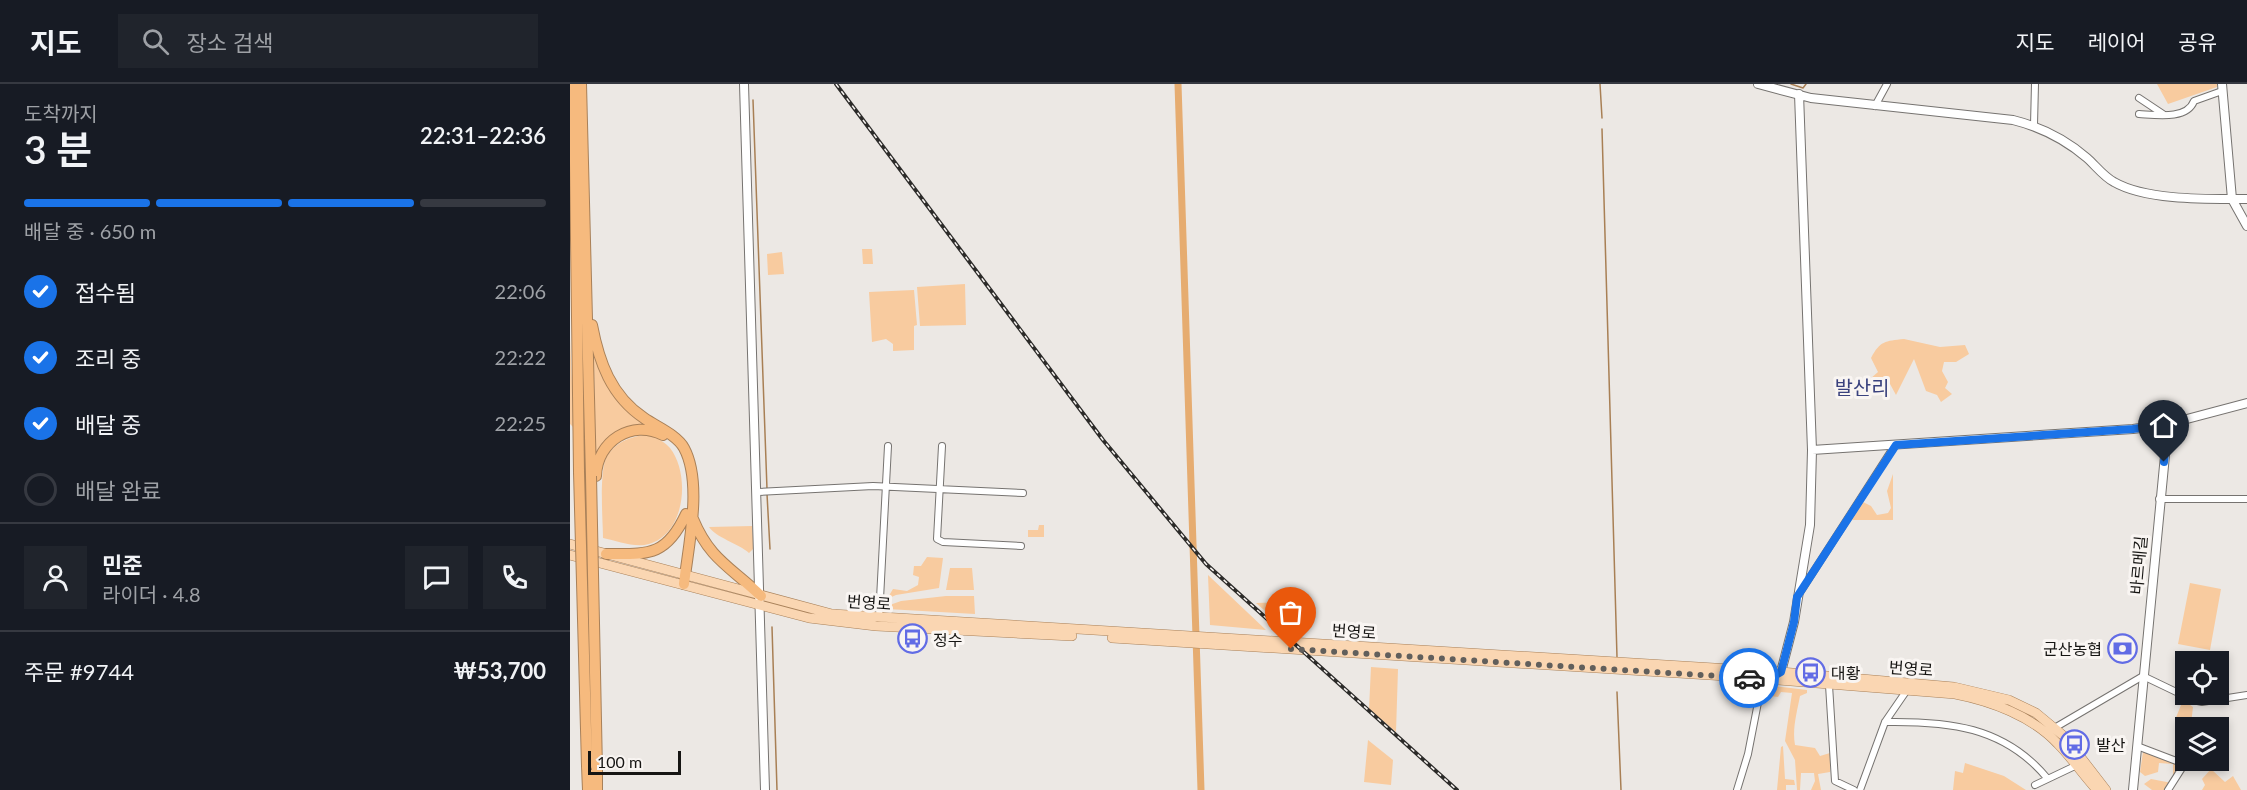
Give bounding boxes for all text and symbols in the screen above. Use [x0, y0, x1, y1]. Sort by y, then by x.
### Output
search box [118, 14, 538, 68]
text: 지도 [30, 25, 82, 59]
icon: search [139, 25, 172, 58]
text: 장소 검색 [187, 29, 273, 56]
text: 지도 [2016, 29, 2054, 54]
text: 레이어 [2087, 29, 2145, 54]
text: 공유 [2178, 29, 2217, 54]
text: 도착까지 [24, 101, 98, 125]
text: 22:31–22:36 [420, 122, 546, 149]
text: 3 분 [24, 126, 92, 172]
text: 배달 중 · 650 m [24, 219, 156, 243]
icon: check [24, 275, 57, 308]
text: 접수됨 [75, 279, 136, 306]
text: 22:06 [495, 279, 546, 303]
icon: check [24, 341, 57, 374]
text: 조리 중 [75, 345, 141, 372]
text: 22:22 [495, 345, 546, 369]
district label: 발산리 [1834, 375, 1890, 399]
pin [2138, 400, 2189, 462]
icon: check [24, 407, 57, 440]
icon: home [2147, 409, 2180, 442]
text: 배달 중 [75, 411, 141, 438]
text: 22:25 [495, 411, 546, 435]
text: 배달 완료 [75, 477, 162, 504]
street label: 바르메길 [2126, 535, 2150, 595]
button: person [24, 546, 87, 609]
button: chat [405, 546, 468, 609]
button: phone [483, 546, 546, 609]
text: 민준 [102, 551, 142, 578]
text: 라이더 · 4.8 [102, 582, 201, 606]
pin [1265, 587, 1316, 649]
street label: 번영로 [846, 591, 892, 613]
icon: bag [1274, 596, 1307, 629]
street label: 번영로 [1331, 620, 1377, 642]
bus stop icon: 정수 [896, 623, 928, 655]
place label: 정수 [933, 630, 962, 649]
bank icon: 군산농협 [2107, 632, 2139, 664]
place label: 군산농협 [2043, 639, 2102, 658]
courier [1719, 648, 1779, 708]
map controls [2175, 651, 2229, 771]
button: locate [2175, 651, 2229, 705]
bus stop icon: 대황 [1794, 656, 1826, 688]
text: ₩53,700 [453, 657, 546, 684]
street label: 번영로 [1888, 657, 1934, 679]
text: 주문 #9744 [24, 658, 134, 685]
icon: car [1733, 662, 1766, 695]
place label: 대황 [1831, 663, 1861, 682]
button: layers [2175, 717, 2229, 771]
bus stop icon: 발산 [2059, 728, 2091, 760]
place label: 발산 [2096, 735, 2126, 754]
scale bar [588, 748, 681, 776]
text: 100 m [597, 752, 642, 771]

